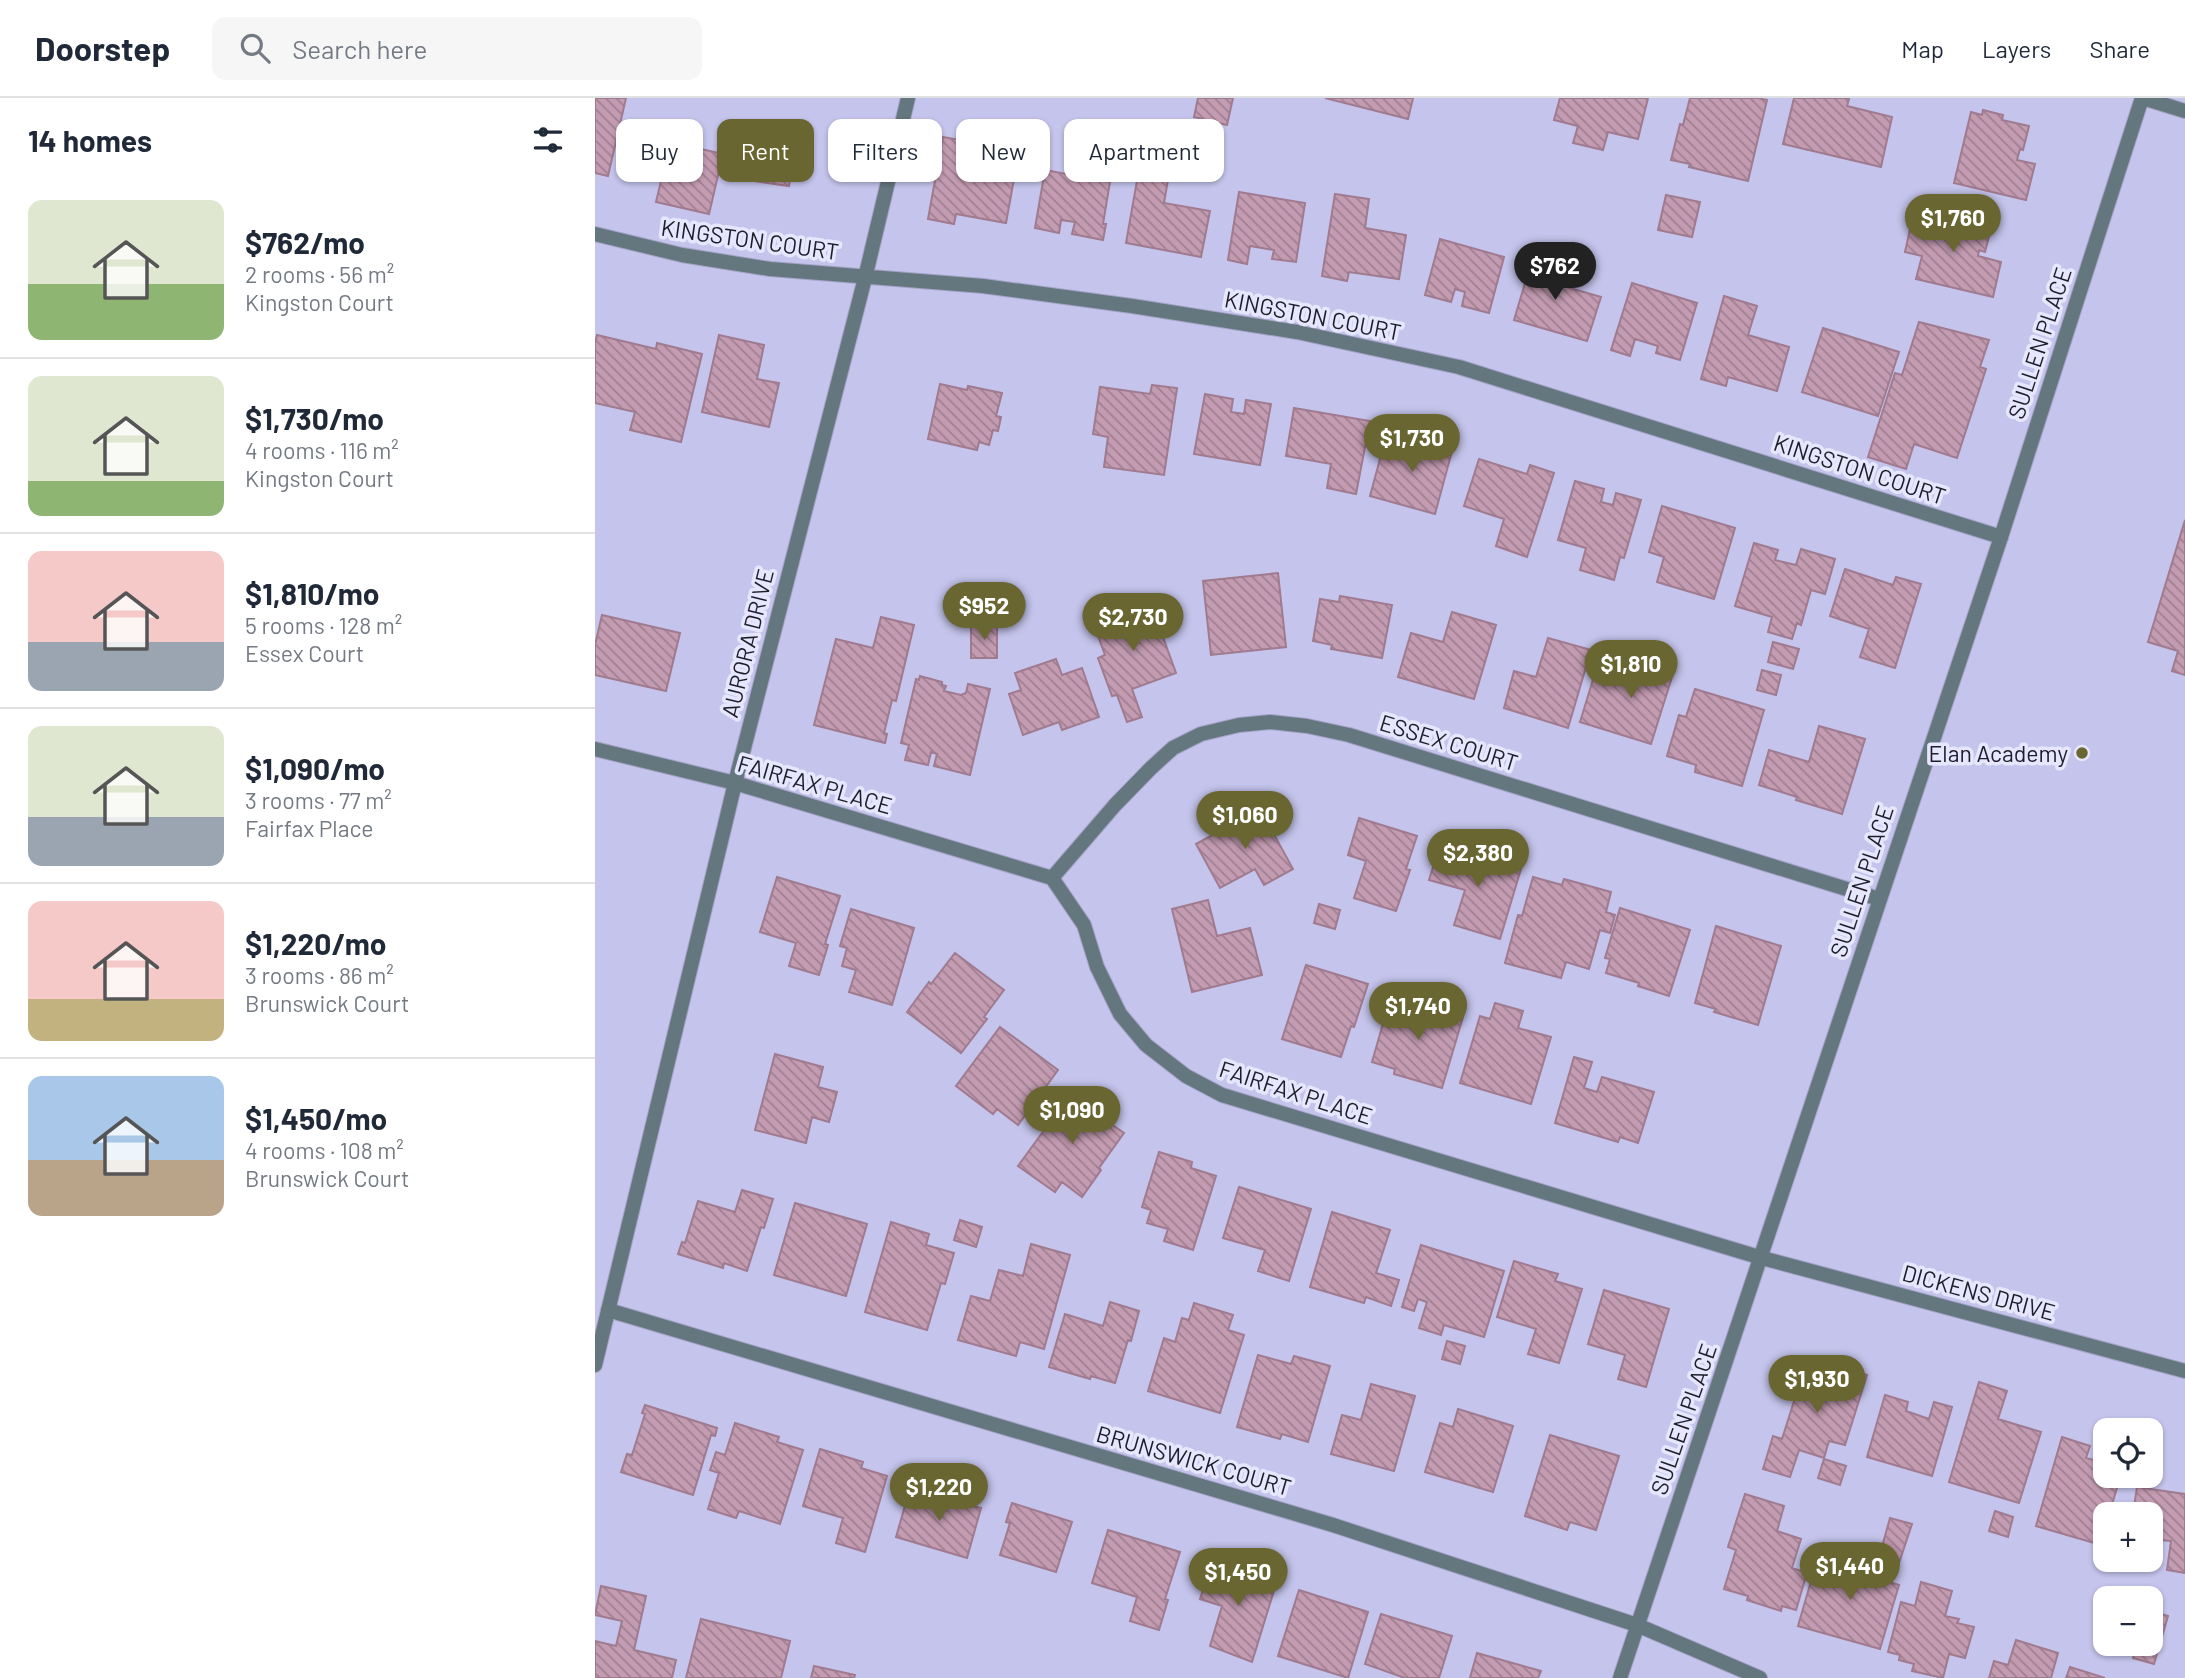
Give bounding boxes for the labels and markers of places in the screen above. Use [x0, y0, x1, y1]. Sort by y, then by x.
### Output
pin: $1,760 [1896, 194, 2010, 254]
pin: $762 [1514, 242, 1596, 302]
pin: $1,730 [1355, 414, 1469, 474]
pin: $952 [943, 582, 1025, 642]
pin: $2,730 [1076, 594, 1190, 653]
pin: $1,810 [1574, 640, 1688, 700]
place label: Elan Academy [1928, 739, 2068, 767]
marker: Elan Academy [2074, 745, 2090, 761]
pin: $1,060 [1188, 792, 1302, 851]
pin: $2,380 [1421, 830, 1535, 889]
pin: $1,740 [1361, 982, 1475, 1042]
pin: $1,090 [1015, 1086, 1129, 1146]
pin: $1,930 [1760, 1356, 1874, 1415]
pin: $1,220 [882, 1464, 996, 1523]
pin: $1,440 [1793, 1542, 1907, 1602]
pin: $1,450 [1181, 1548, 1295, 1608]

